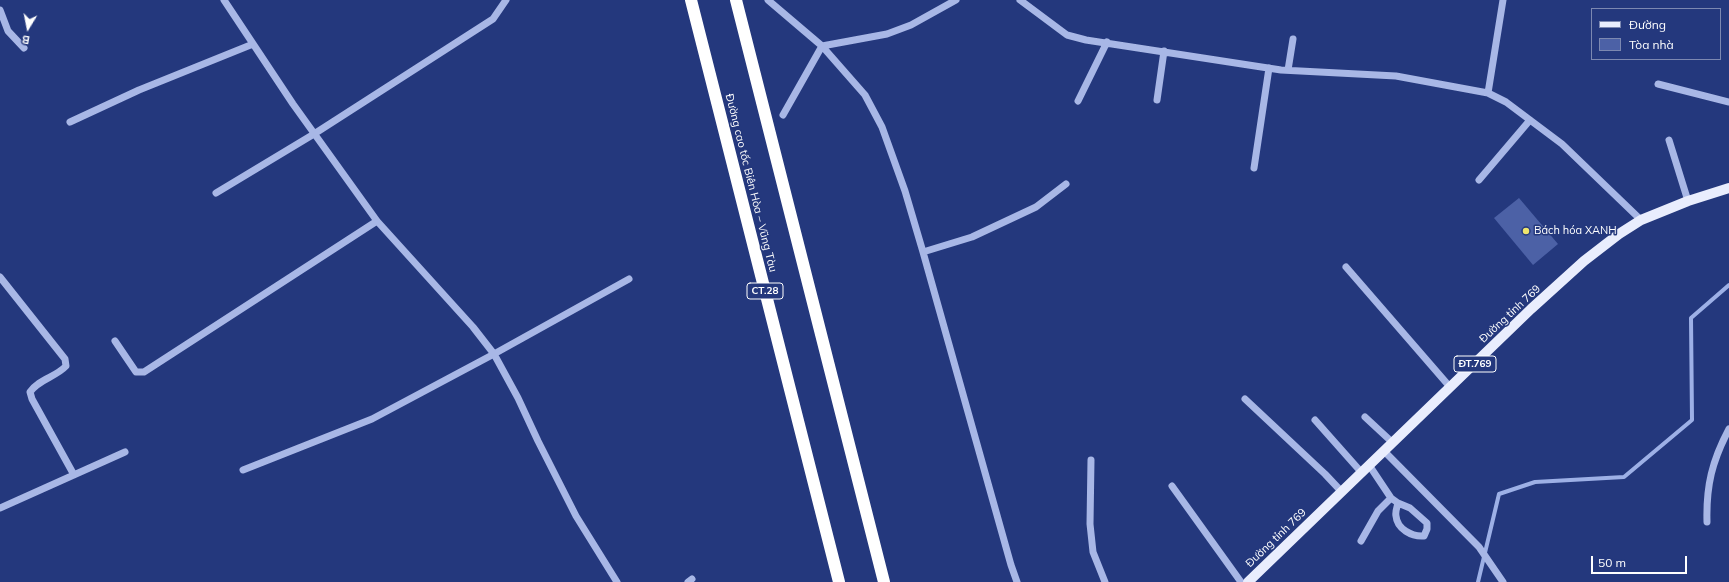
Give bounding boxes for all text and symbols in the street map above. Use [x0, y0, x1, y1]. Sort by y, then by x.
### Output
north arrow [8, 8, 48, 48]
legend [1591, 8, 1721, 60]
text: Đường [1629, 17, 1666, 32]
text: B [21, 32, 31, 47]
text: Tòa nhà [1629, 37, 1674, 52]
street label: Đường cao tốc Biên Hòa – Vũng Tàu [722, 92, 780, 274]
place label: Bách hóa XANH [1534, 224, 1617, 238]
marker: Bách hóa XANH [1521, 226, 1531, 236]
street label: Đường tỉnh 769 [1477, 282, 1543, 346]
road number: CT.28 [747, 283, 783, 299]
road number: ĐT.769 [1454, 356, 1496, 372]
street label: Đường tỉnh 769 [1243, 506, 1309, 570]
scale bar [1593, 548, 1689, 574]
text: 50 m [1598, 555, 1626, 570]

